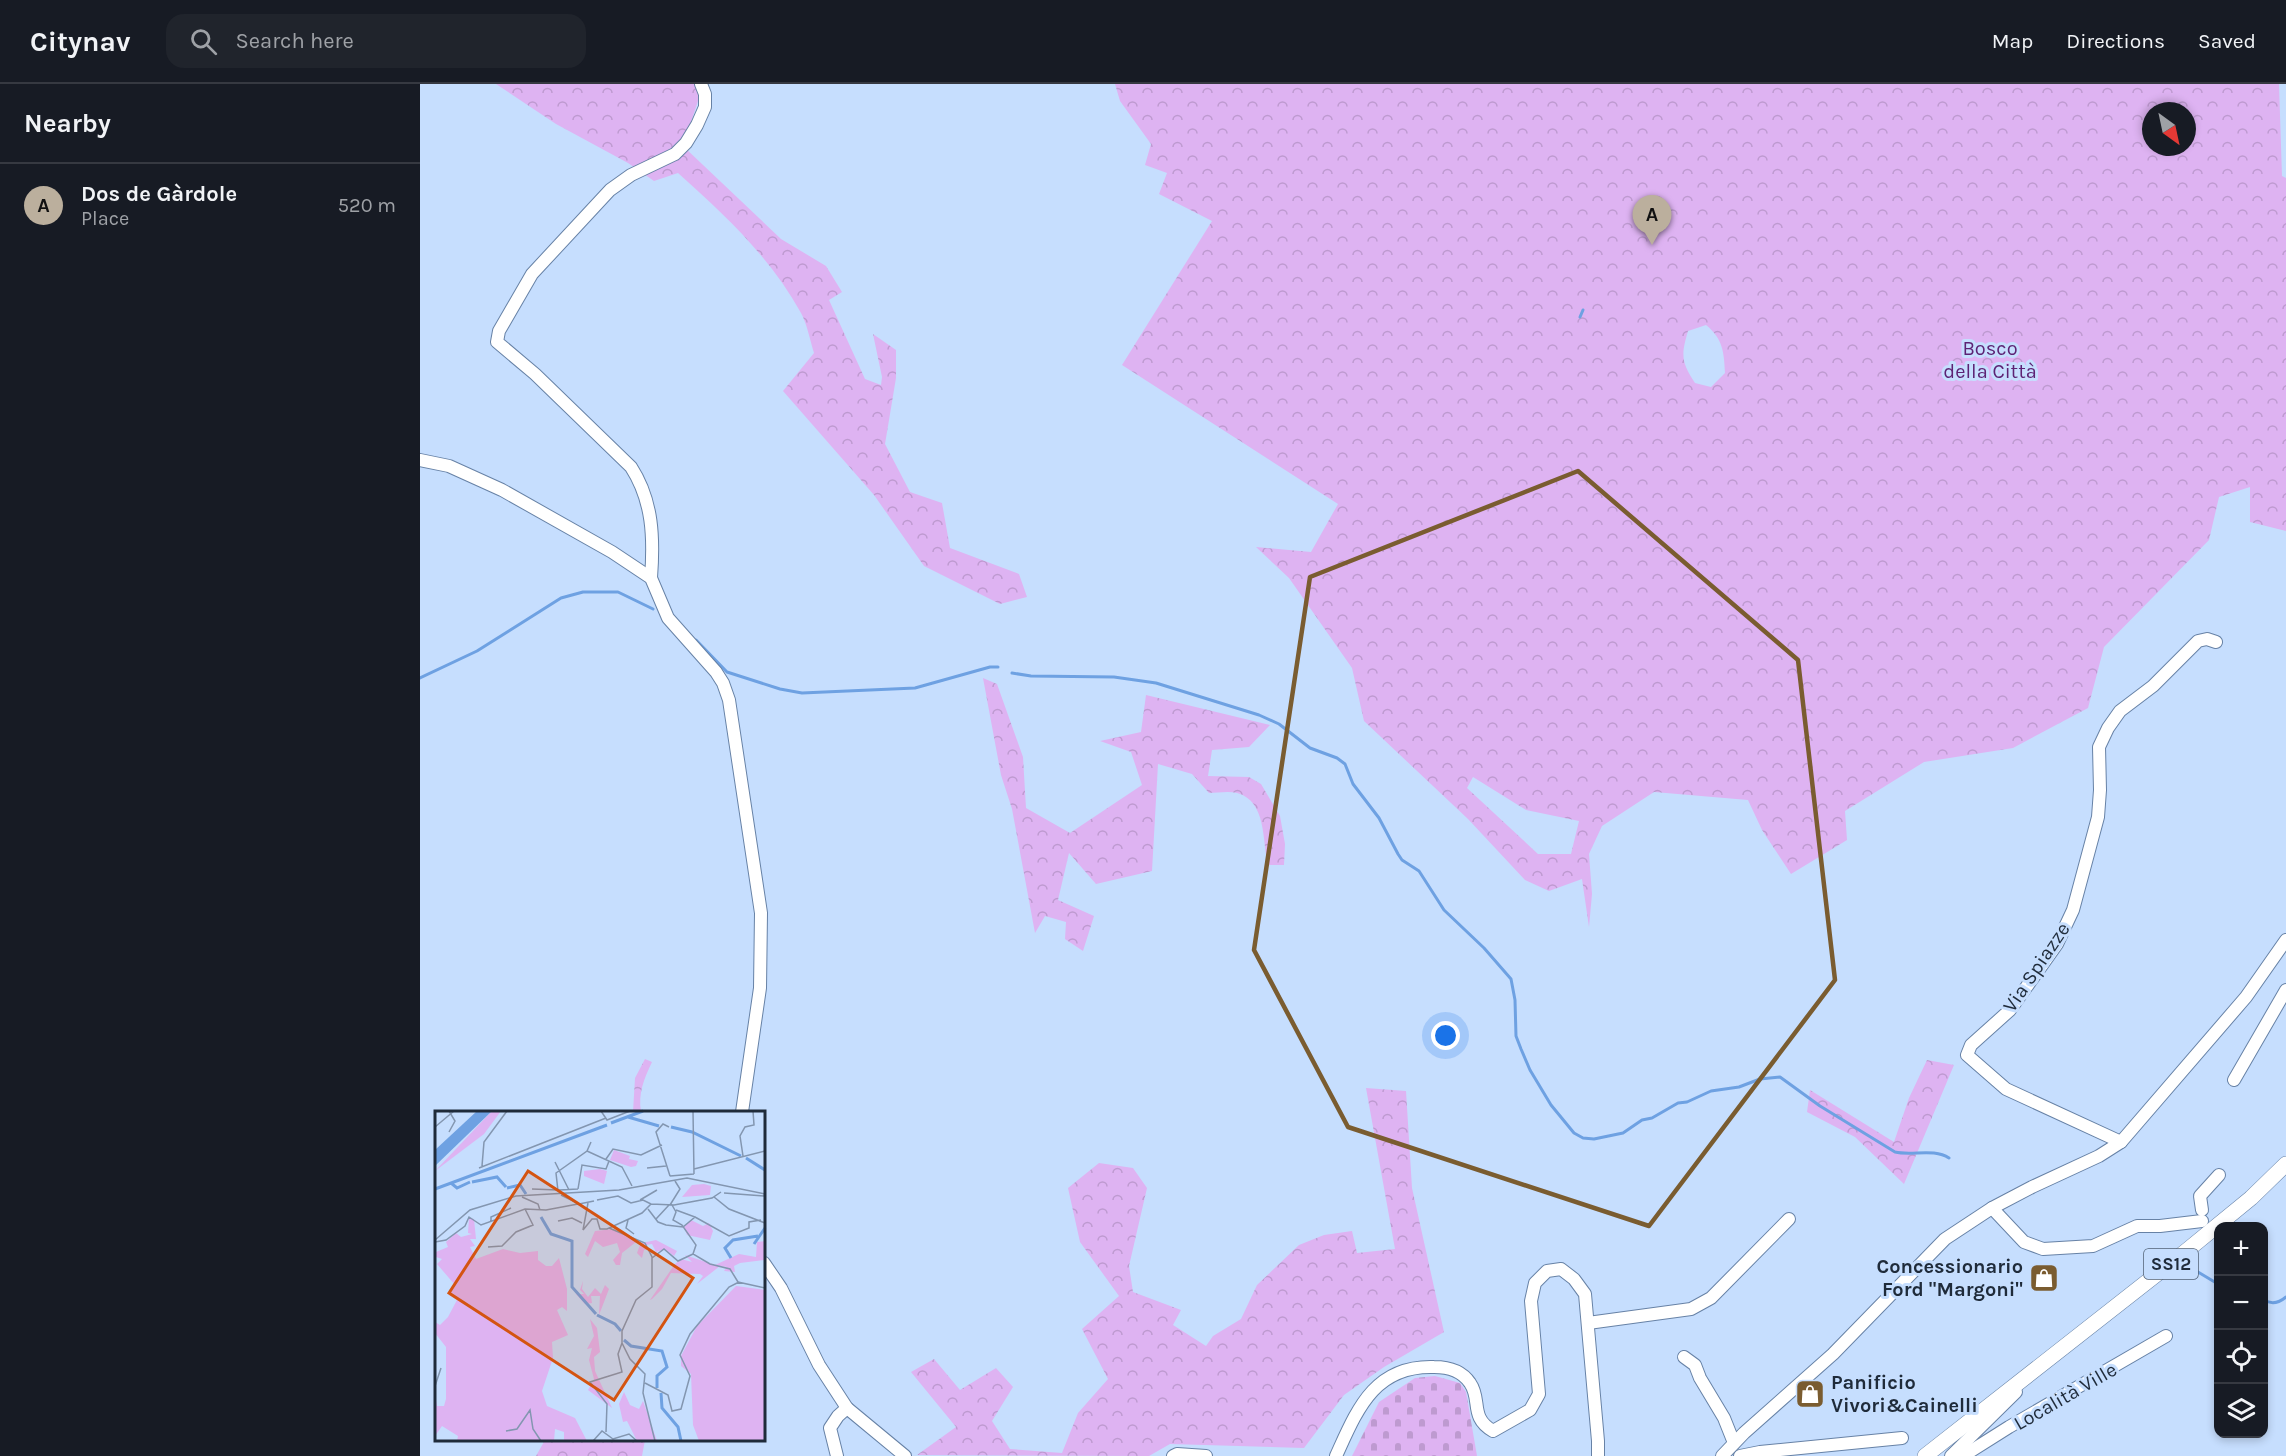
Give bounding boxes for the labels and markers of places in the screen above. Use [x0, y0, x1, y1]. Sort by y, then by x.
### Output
pin: A [1632, 196, 1672, 245]
place label: Concessionario Ford "Margoni" [1876, 1255, 2023, 1301]
shop icon: Concessionario Ford "Margoni" [2028, 1262, 2060, 1294]
place label: Panificio Vivori&Cainelli [1831, 1371, 1978, 1417]
shop icon: Panificio Vivori&Cainelli [1794, 1378, 1826, 1410]

